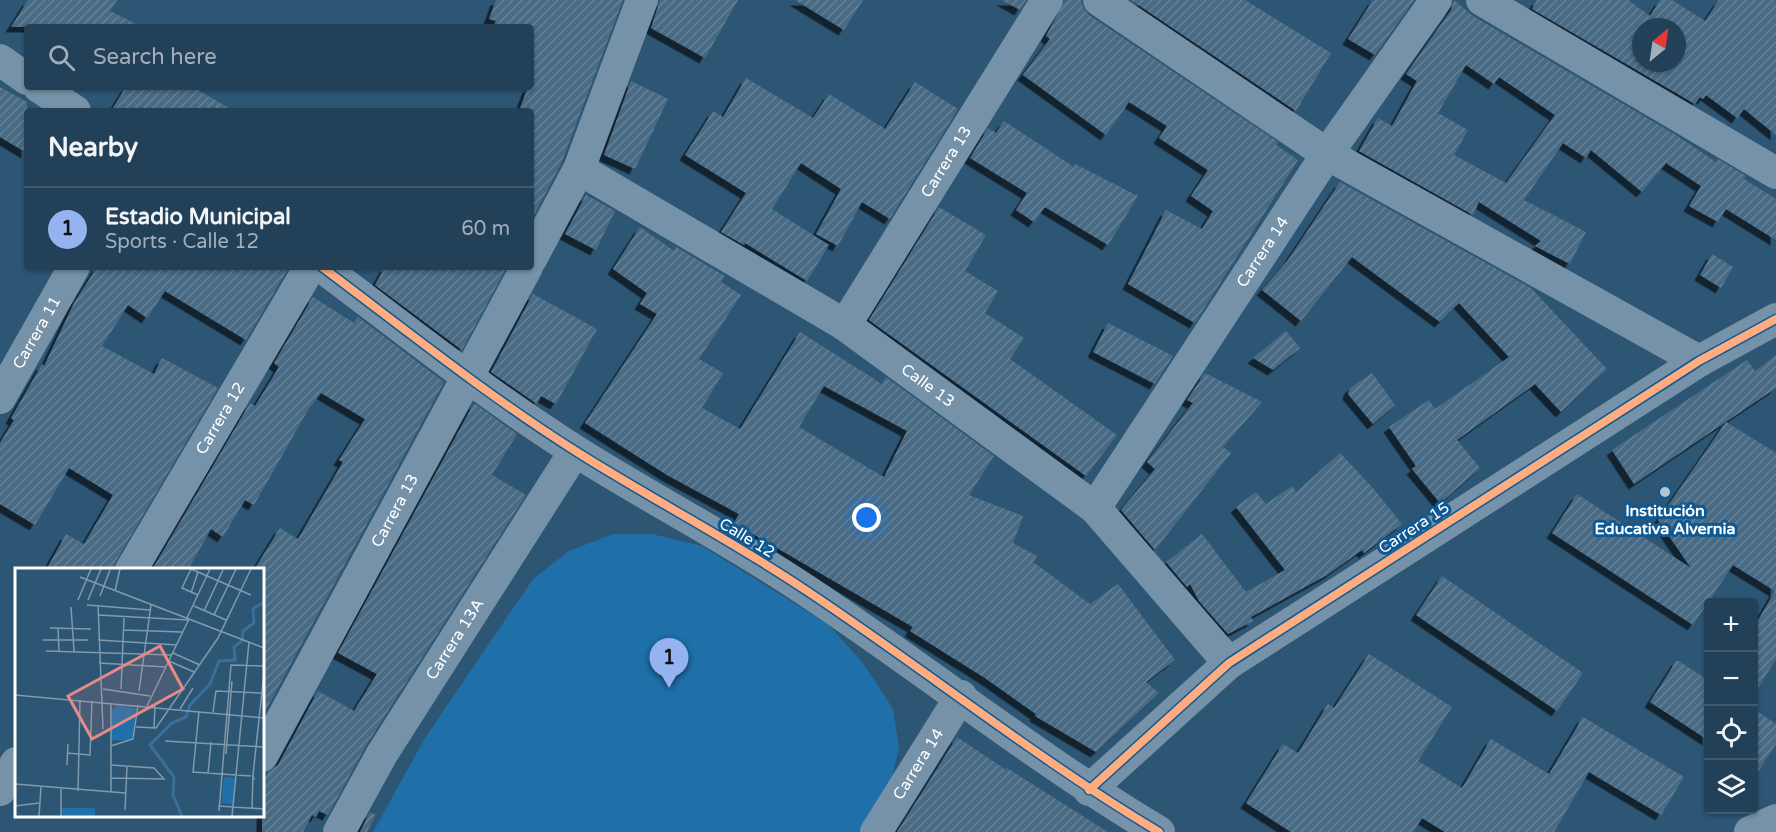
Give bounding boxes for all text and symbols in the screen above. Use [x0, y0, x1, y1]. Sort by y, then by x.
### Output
north arrow [1632, 18, 1686, 72]
search box [24, 24, 534, 90]
icon: search [45, 41, 78, 74]
text: Search here [93, 44, 217, 70]
street label: Carrera 13 [917, 122, 976, 201]
text: Nearby [48, 132, 138, 163]
text: Estadio Municipal [105, 204, 291, 230]
street label: Carrera 14 [1232, 213, 1293, 291]
text: 1 [61, 217, 74, 241]
text: 60 m [461, 217, 510, 241]
text: Sports · Calle 12 [105, 230, 259, 254]
street label: Carrera 11 [8, 293, 65, 373]
street label: Calle 13 [897, 359, 959, 412]
street label: Carrera 12 [191, 379, 250, 458]
street label: Carrera 13 [367, 470, 423, 551]
marker: Institución Educativa Alvernia [1658, 485, 1672, 499]
street label: Carrera 15 [1375, 498, 1453, 558]
place label: Institución Educativa Alvernia [1595, 501, 1735, 539]
your location [852, 503, 881, 532]
street label: Calle 12 [716, 514, 778, 562]
inset map [15, 568, 264, 817]
street label: Carrera 13A [422, 595, 488, 684]
map controls [1704, 598, 1758, 814]
button: + [1704, 598, 1758, 652]
pin: 1 [650, 638, 688, 688]
button: − [1704, 652, 1758, 706]
button: locate [1704, 706, 1758, 760]
street label: Carrera 14 [889, 725, 948, 804]
button: layers [1704, 760, 1758, 814]

